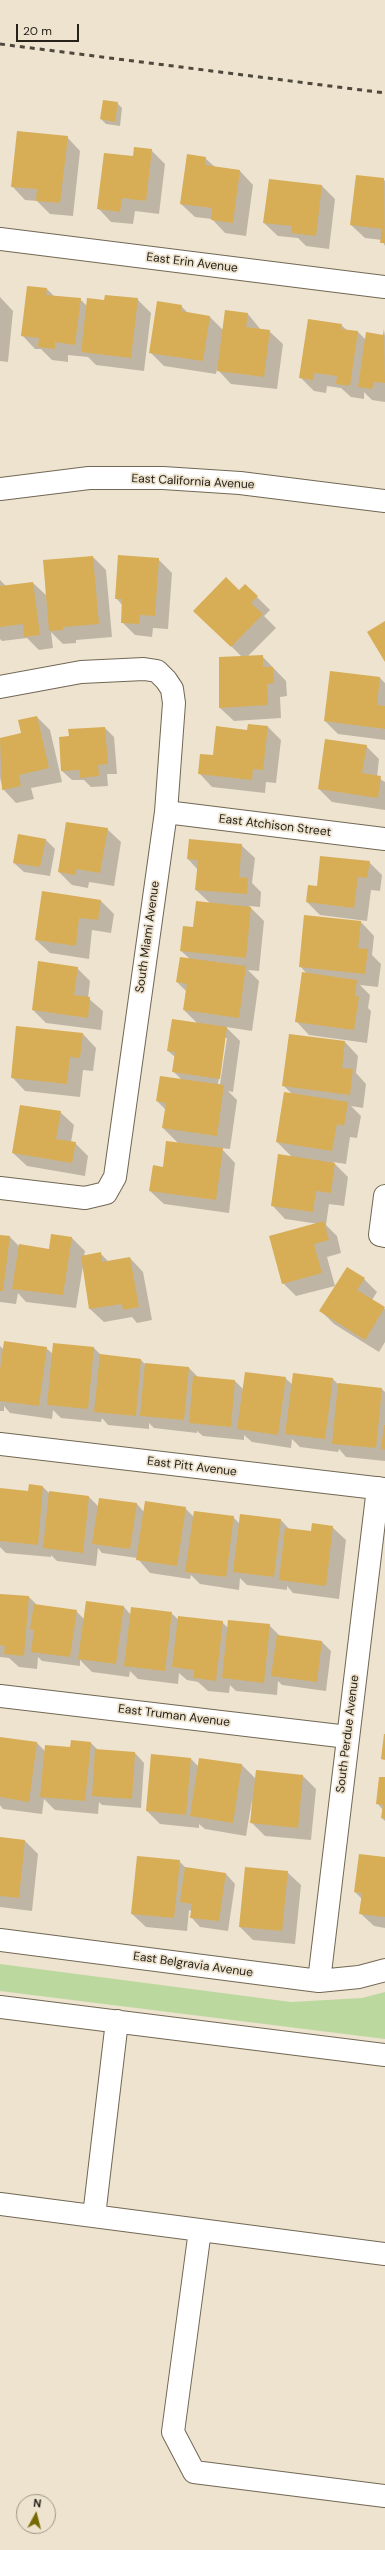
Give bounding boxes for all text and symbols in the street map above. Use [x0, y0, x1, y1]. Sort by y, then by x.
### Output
scale bar [18, 16, 81, 42]
text: 20 m [23, 23, 52, 39]
street label: East Erin Avenue [146, 250, 238, 276]
street label: East California Avenue [131, 472, 255, 492]
street label: East Atchison Street [218, 812, 332, 840]
street label: South Miami Avenue [133, 880, 163, 994]
street label: East Pitt Avenue [146, 1454, 238, 1480]
street label: South Perdue Avenue [334, 1674, 362, 1794]
street label: East Truman Avenue [117, 1702, 231, 1730]
street label: East Belgravia Avenue [132, 1949, 254, 1981]
north arrow [16, 2494, 56, 2534]
text: N [33, 2496, 42, 2511]

